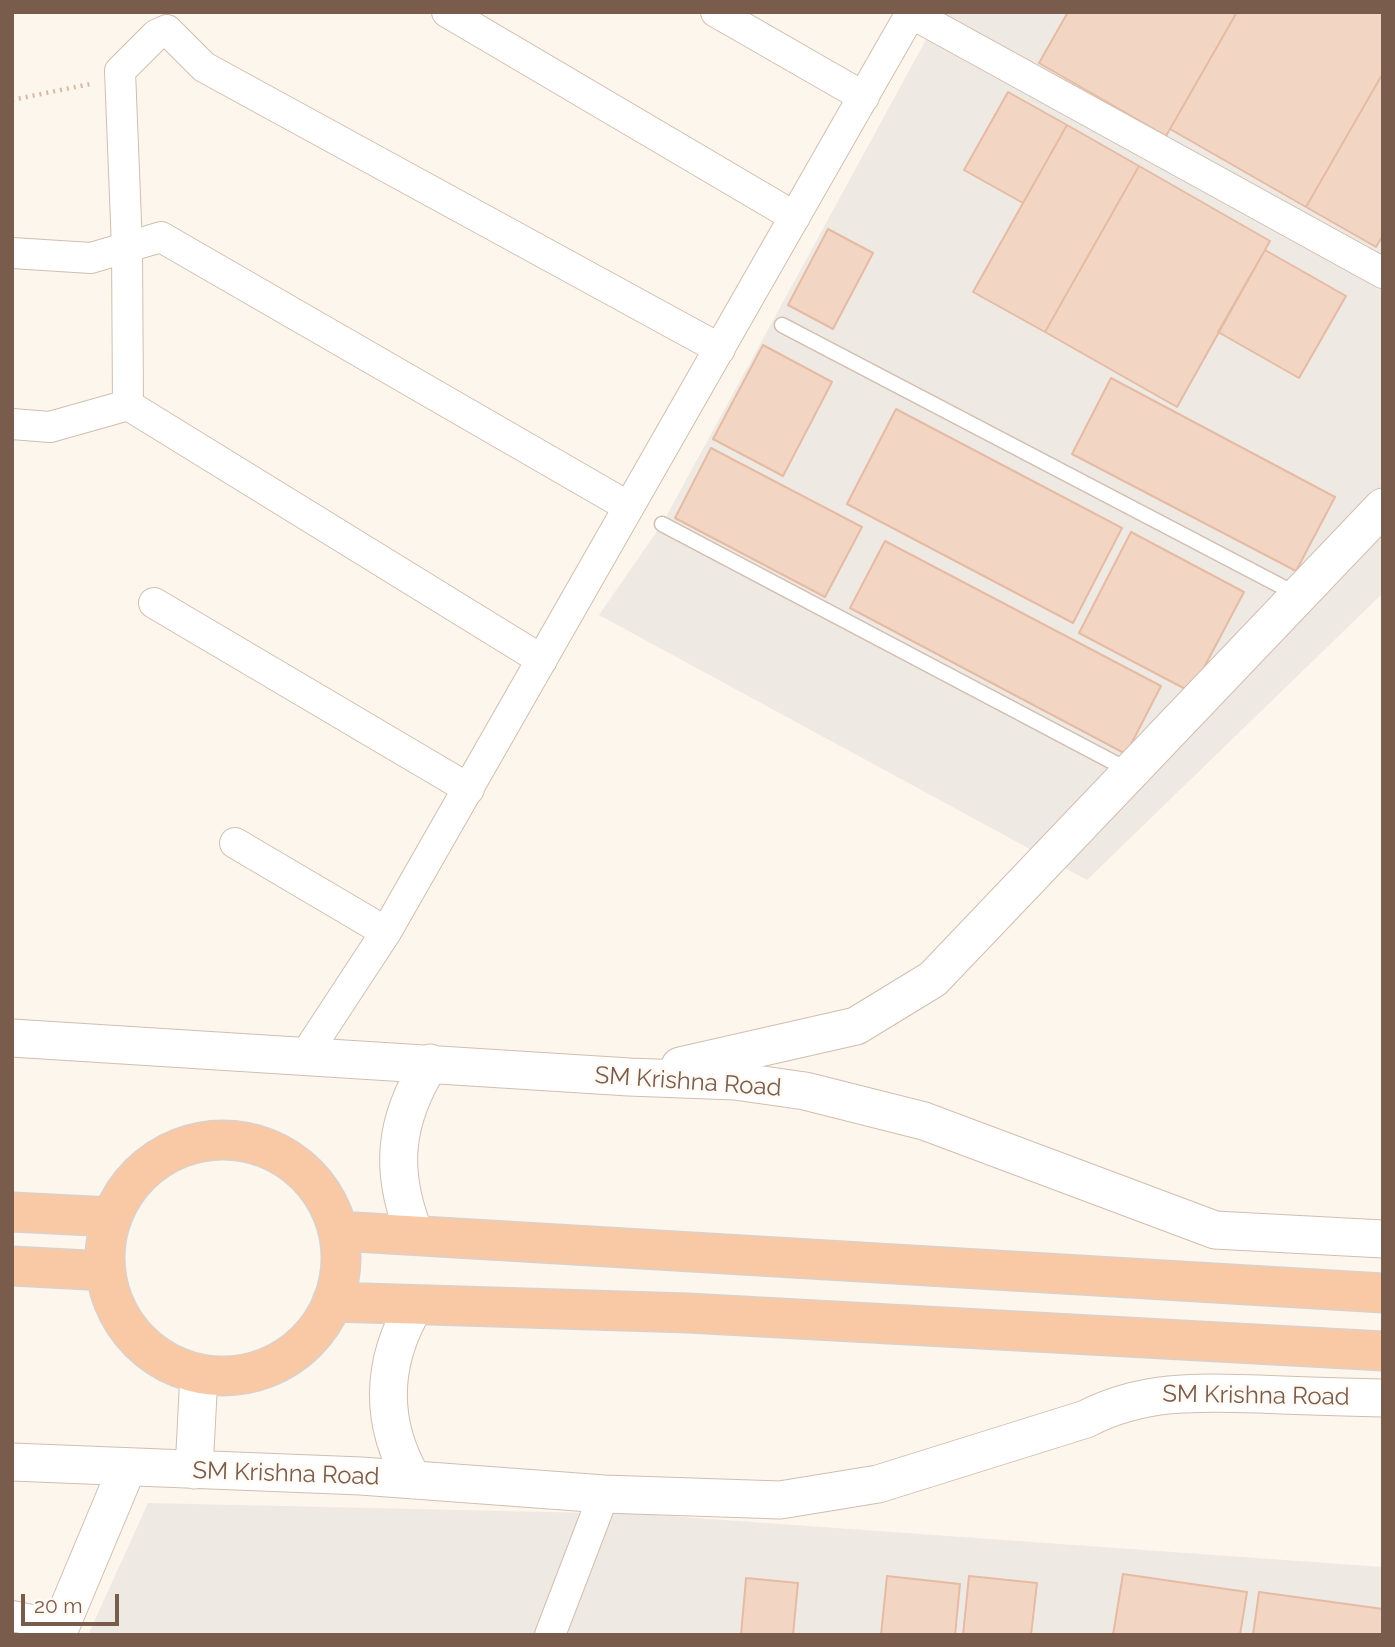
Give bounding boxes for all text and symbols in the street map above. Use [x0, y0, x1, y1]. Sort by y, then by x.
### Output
street label: SM Krishna Road [594, 1061, 782, 1103]
street label: SM Krishna Road [1162, 1380, 1350, 1412]
street label: SM Krishna Road [192, 1456, 380, 1492]
scale bar [24, 1580, 122, 1624]
text: 20 m [34, 1593, 82, 1618]

